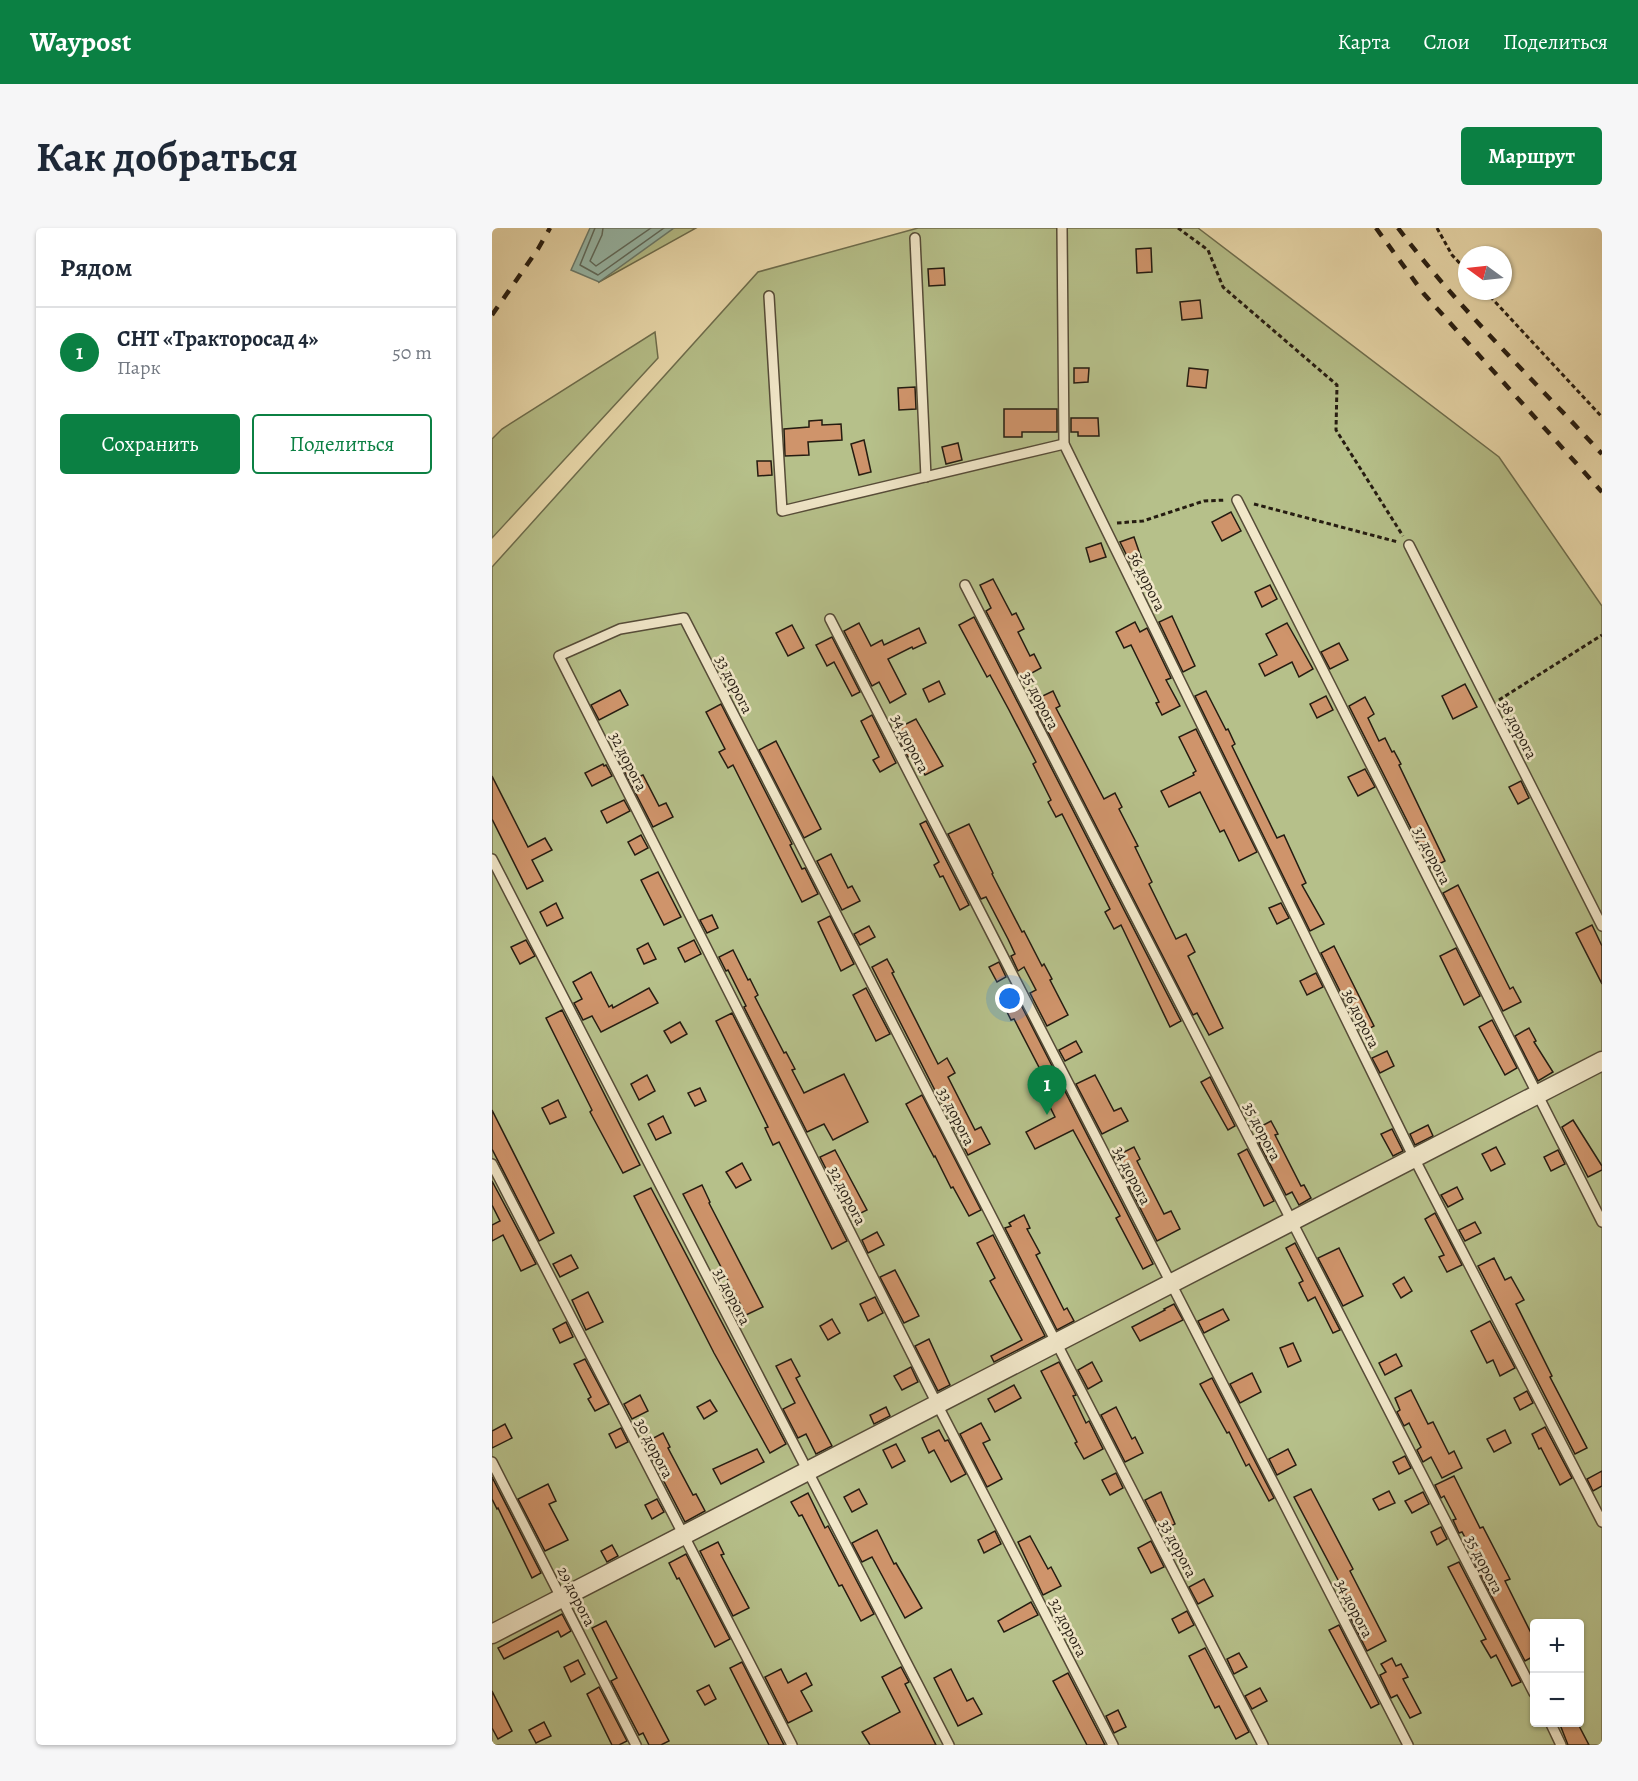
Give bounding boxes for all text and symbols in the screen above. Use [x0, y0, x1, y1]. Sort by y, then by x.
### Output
text: Waypost [30, 23, 131, 61]
text: Карта [1337, 28, 1390, 56]
text: Слои [1423, 28, 1470, 56]
text: Поделиться [1503, 28, 1608, 56]
button: Маршрут [1461, 127, 1602, 185]
text: Как добраться [36, 128, 298, 185]
north arrow [1458, 246, 1512, 300]
text: Рядом [60, 250, 132, 285]
text: СНТ «Тракторосад 4» [117, 324, 318, 354]
text: 1 [76, 339, 83, 366]
text: 50 m [392, 339, 432, 366]
text: Парк [117, 354, 161, 381]
button: Сохранить [60, 414, 240, 474]
button: Поделиться [252, 414, 432, 474]
street label: 36 дорога [1123, 548, 1171, 615]
street label: 33 дорога [710, 651, 758, 718]
street label: 35 дорога [1016, 667, 1065, 734]
street label: 38 дорога [1494, 696, 1543, 764]
street label: 34 дорога [886, 710, 935, 777]
street label: 32 дорога [604, 728, 653, 795]
street label: 37 дорога [1408, 822, 1457, 889]
your location [995, 984, 1024, 1013]
street label: 36 дорога [1337, 985, 1385, 1052]
pin: 1 [1028, 1066, 1066, 1115]
street label: 33 дорога [932, 1083, 980, 1150]
street label: 35 дорога [1238, 1098, 1287, 1165]
street label: 34 дорога [1108, 1142, 1157, 1209]
street label: 32 дорога [823, 1162, 872, 1229]
street label: 31 дорога [708, 1264, 756, 1330]
street label: 30 дорога [630, 1415, 679, 1483]
street label: 33 дорога [1154, 1515, 1202, 1582]
street label: 35 дорога [1460, 1531, 1509, 1598]
street label: 29 дорога [552, 1563, 601, 1631]
street label: 34 дорога [1330, 1575, 1379, 1642]
street label: 32 дорога [1044, 1594, 1093, 1661]
map controls [1530, 1619, 1584, 1727]
button: + [1530, 1619, 1584, 1673]
button: − [1530, 1673, 1584, 1727]

